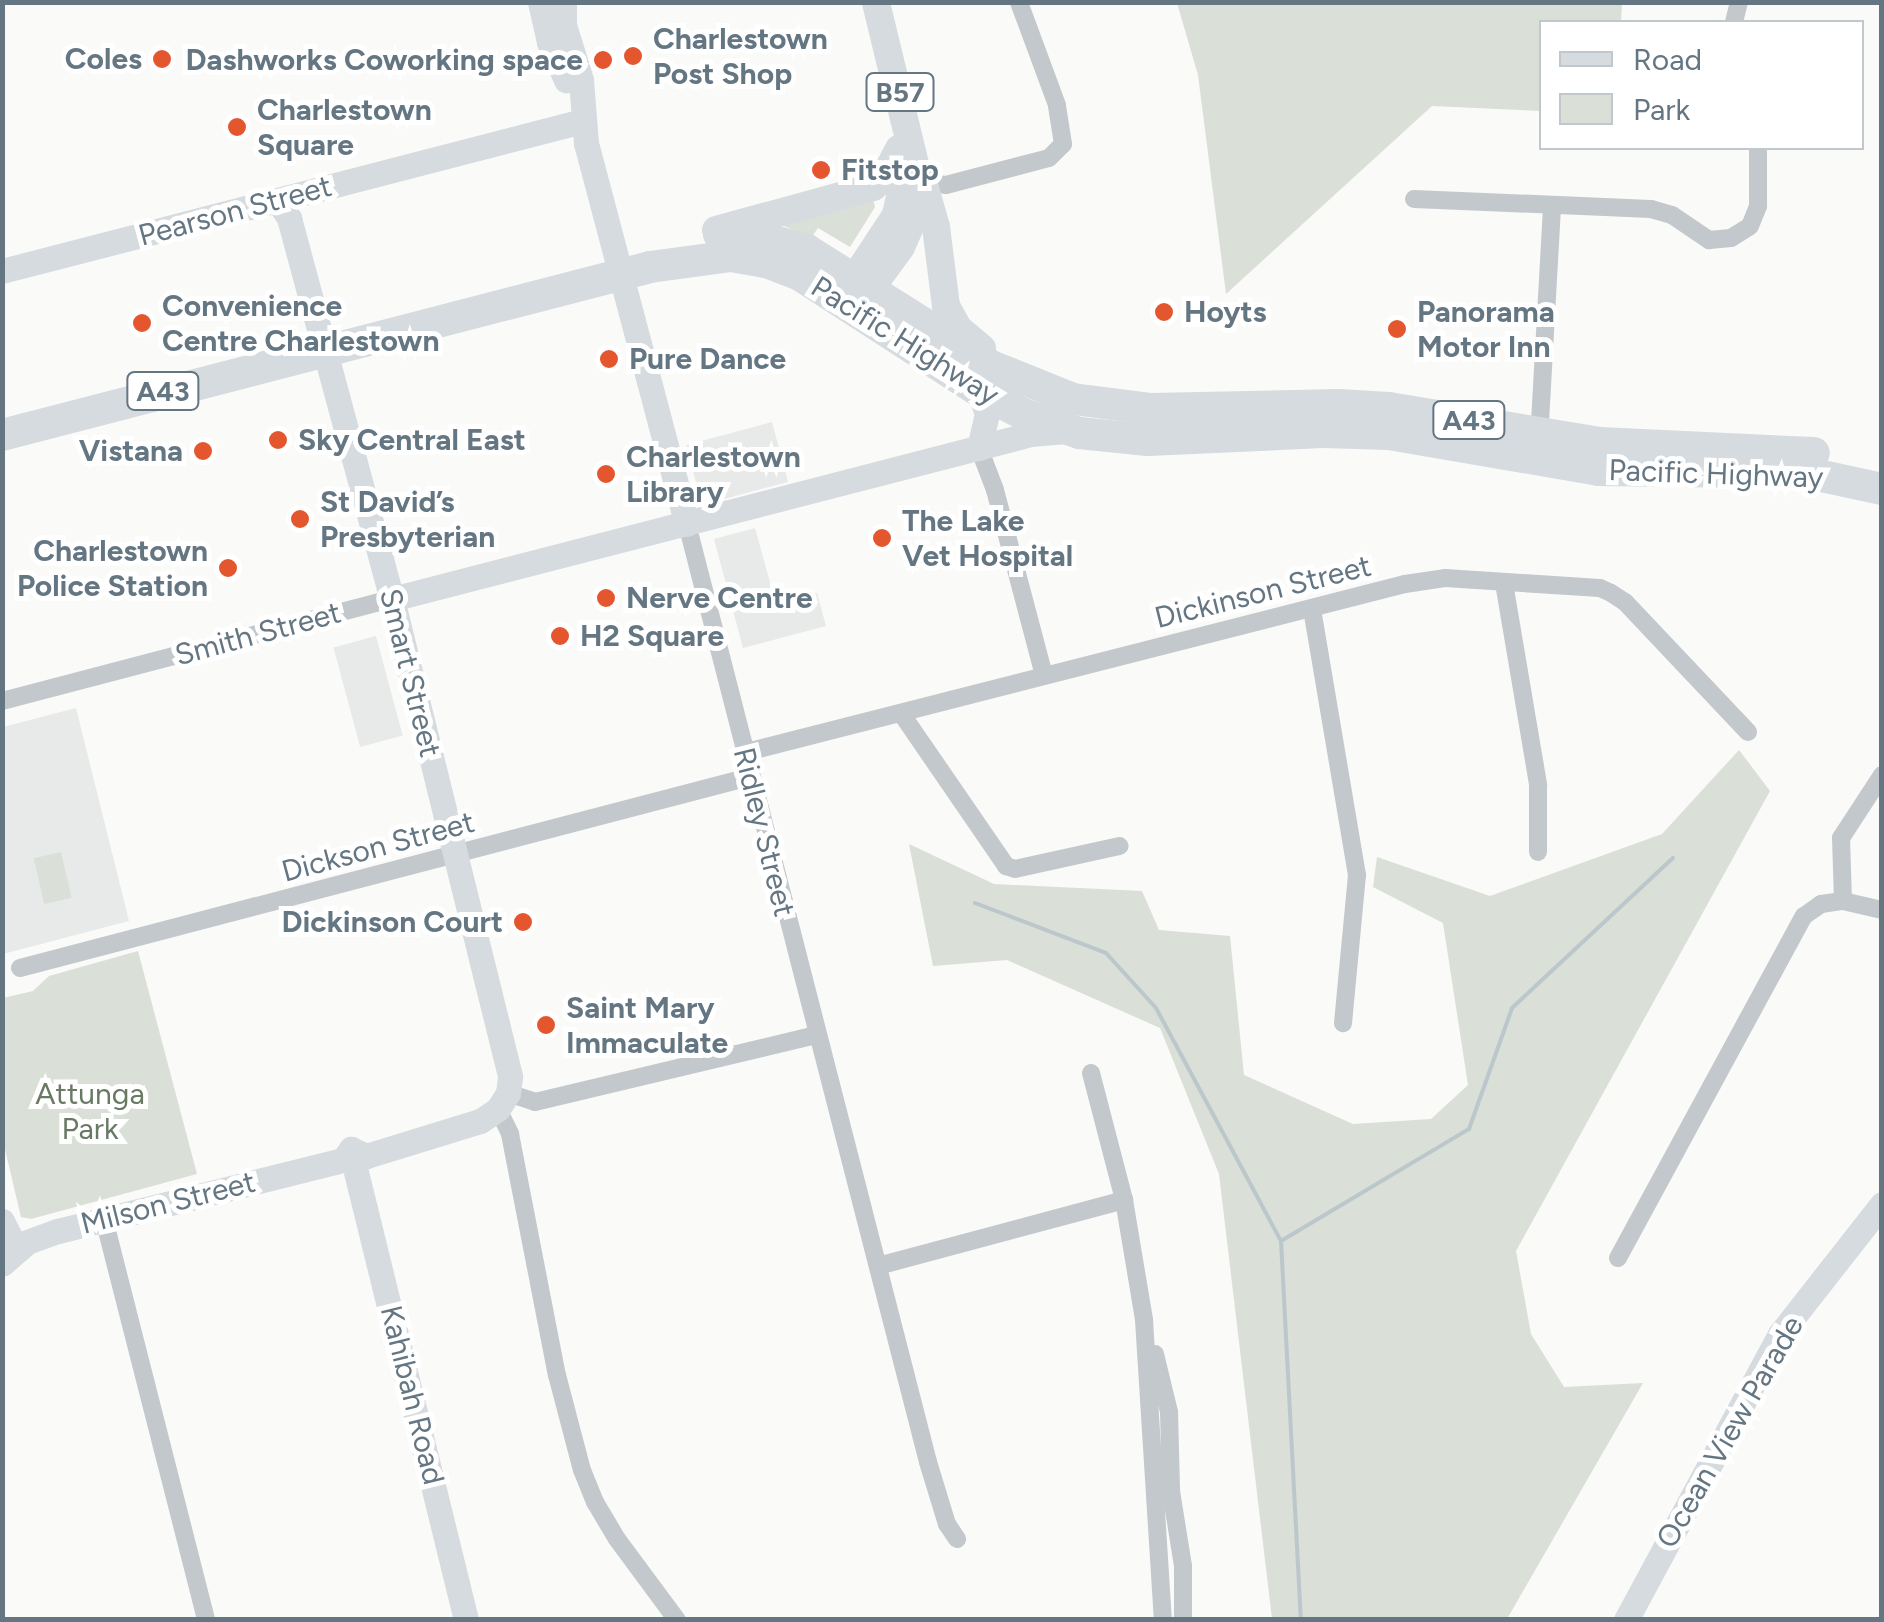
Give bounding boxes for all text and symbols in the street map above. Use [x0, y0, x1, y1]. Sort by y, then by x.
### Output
legend [1539, 20, 1864, 150]
place label: Charlestown Post Shop [653, 21, 828, 92]
place label: Coles [65, 41, 142, 77]
text: Road [1633, 41, 1702, 78]
place label: Dashworks Coworking space [186, 42, 583, 78]
marker: Charlestown Post Shop [622, 45, 644, 67]
marker: Coles [151, 48, 173, 70]
marker: Dashworks Coworking space [592, 49, 614, 71]
road number: B57 [865, 69, 935, 115]
text: Park [1633, 91, 1690, 128]
place label: Charlestown Square [257, 92, 432, 162]
marker: Charlestown Square [226, 116, 248, 138]
place label: Fitstop [841, 152, 939, 188]
marker: Fitstop [810, 159, 832, 181]
street label: Pearson Street [135, 168, 335, 254]
street label: Pacific Highway [804, 269, 1006, 413]
place label: Convenience Centre Charlestown [162, 288, 439, 358]
place label: Hoyts [1184, 294, 1267, 330]
place label: Panorama Motor Inn [1417, 294, 1555, 364]
marker: Hoyts [1153, 301, 1175, 323]
marker: Convenience Centre Charlestown [131, 312, 153, 334]
marker: Panorama Motor Inn [1386, 318, 1408, 340]
place label: Pure Dance [629, 341, 786, 377]
marker: Pure Dance [598, 348, 620, 370]
road number: A43 [126, 368, 200, 414]
road number: A43 [1432, 397, 1506, 443]
place label: Sky Central East [298, 422, 526, 458]
marker: Sky Central East [267, 429, 289, 451]
place label: Vistana [79, 433, 183, 469]
place label: Charlestown Library [626, 439, 801, 510]
marker: Vistana [192, 440, 214, 462]
street label: Pacific Highway [1608, 452, 1824, 496]
marker: Charlestown Library [595, 463, 617, 485]
place label: St David’s Presbyterian [320, 484, 495, 554]
place label: The Lake Vet Hospital [902, 503, 1073, 574]
marker: St David’s Presbyterian [289, 508, 311, 530]
marker: The Lake Vet Hospital [871, 527, 893, 549]
place label: Charlestown Police Station [17, 533, 208, 604]
street label: Dickinson Street [1151, 548, 1375, 636]
marker: Charlestown Police Station [217, 557, 239, 579]
place label: Nerve Centre [626, 580, 813, 616]
street label: Smart Street [372, 585, 448, 761]
marker: Nerve Centre [595, 587, 617, 609]
street label: Smith Street [171, 595, 345, 673]
place label: H2 Square [580, 618, 724, 654]
marker: H2 Square [549, 625, 571, 647]
street label: Ridley Street [726, 744, 802, 920]
street label: Dickson Street [278, 804, 478, 890]
place label: Dickinson Court [281, 904, 503, 940]
marker: Dickinson Court [512, 911, 534, 933]
place label: Saint Mary Immaculate [566, 990, 728, 1060]
marker: Saint Mary Immaculate [535, 1014, 557, 1036]
park label: Attunga Park [35, 1076, 145, 1146]
street label: Milson Street [77, 1164, 259, 1242]
street label: Kahibah Road [372, 1302, 452, 1488]
street label: Ocean View Parade [1649, 1310, 1811, 1554]

